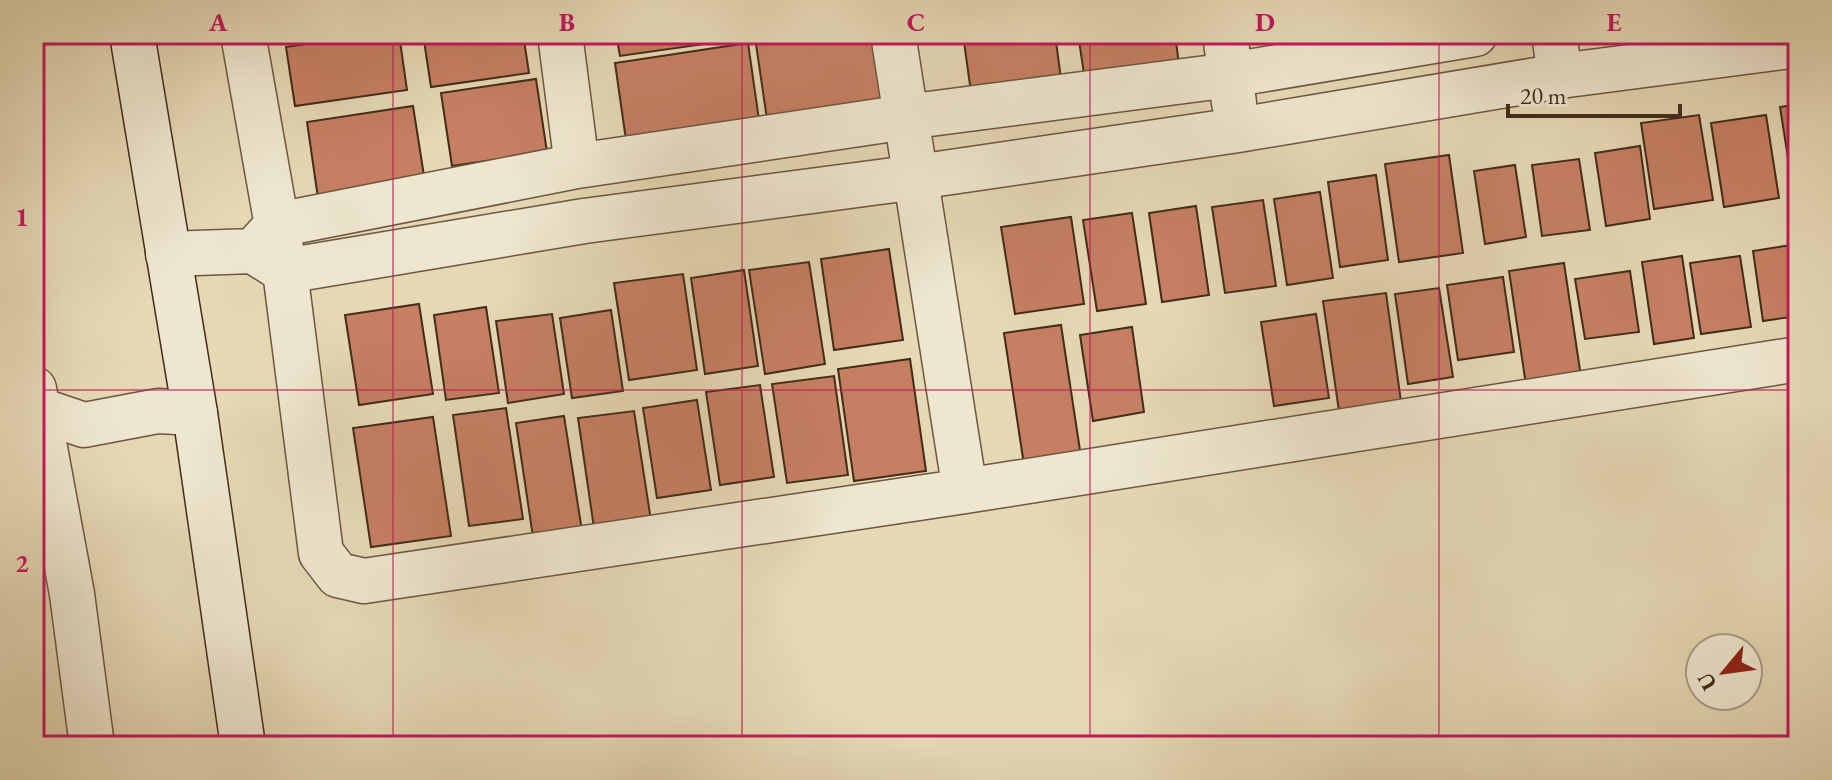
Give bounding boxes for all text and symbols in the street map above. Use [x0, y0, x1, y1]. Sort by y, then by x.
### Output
text: A [208, 5, 228, 39]
text: B [559, 5, 575, 39]
text: C [907, 5, 925, 39]
text: D [1255, 5, 1275, 39]
text: E [1607, 5, 1622, 39]
scale bar [1508, 68, 1680, 118]
text: 20 m [1520, 80, 1567, 111]
text: 1 [15, 200, 29, 234]
text: 2 [15, 546, 29, 580]
north arrow [1684, 632, 1764, 712]
text: U [1690, 667, 1724, 696]

